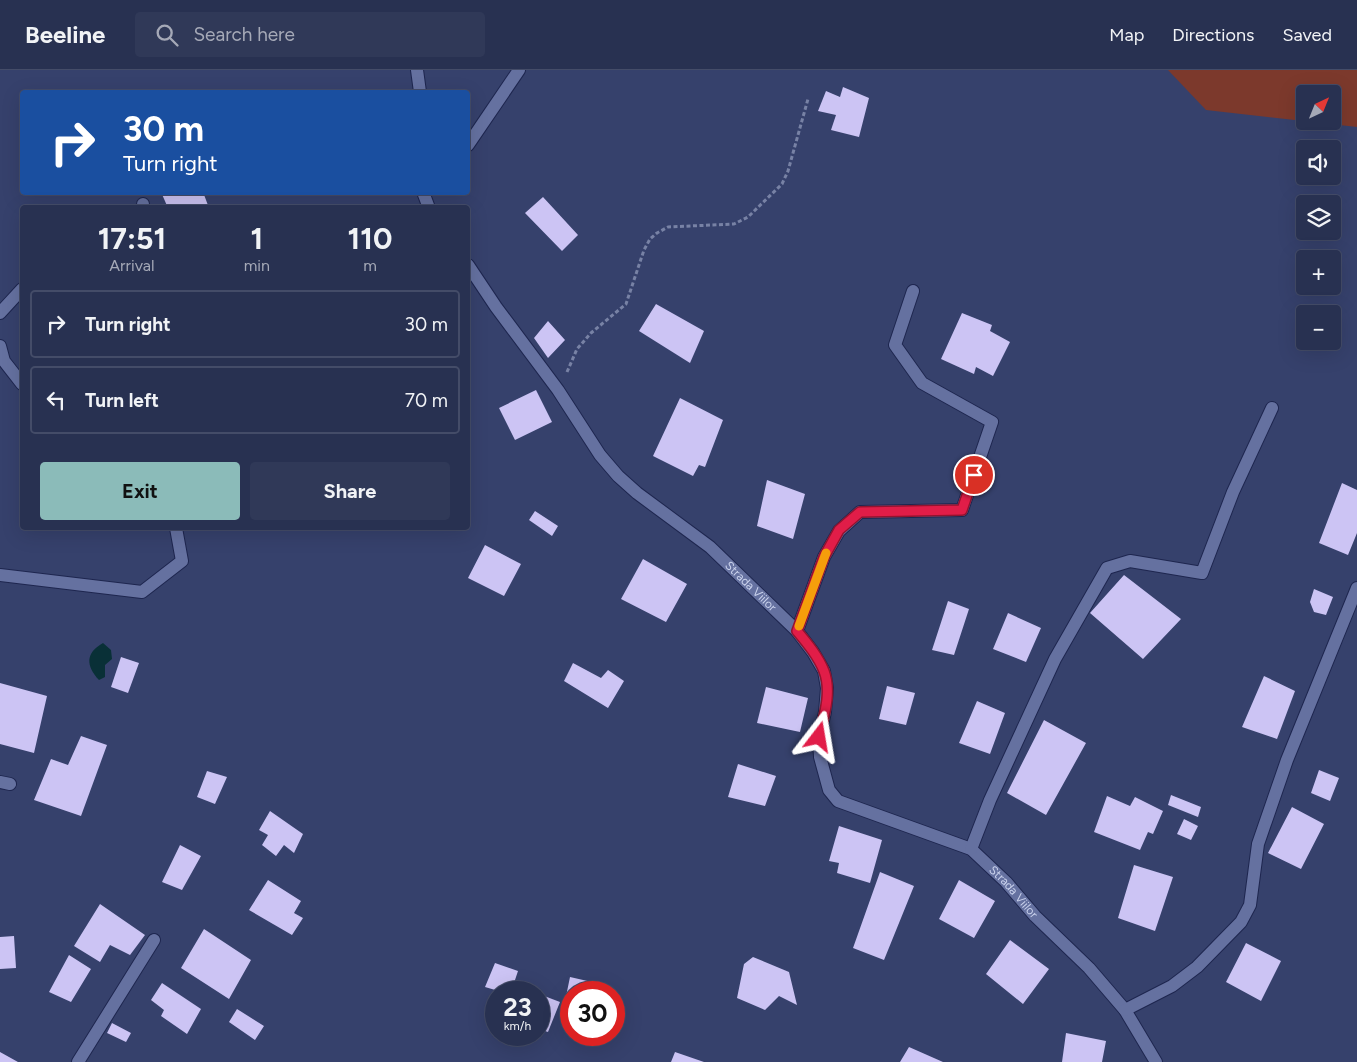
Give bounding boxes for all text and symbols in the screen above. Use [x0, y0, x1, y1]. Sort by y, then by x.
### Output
search box [135, 12, 485, 57]
text: Beeline [25, 20, 105, 49]
icon: search [153, 21, 181, 49]
text: Search here [193, 23, 295, 46]
text: Map [1109, 24, 1144, 46]
text: Directions [1172, 24, 1254, 46]
text: Saved [1282, 24, 1332, 46]
north arrow [1296, 85, 1341, 130]
map controls [1296, 85, 1341, 350]
text: 30 m [123, 108, 204, 150]
icon: right [40, 110, 105, 175]
button: sound [1296, 140, 1341, 185]
text: Turn right [123, 150, 218, 177]
button: layers [1296, 195, 1341, 240]
text: 17:51 [98, 220, 166, 257]
text: 1 [251, 220, 263, 257]
text: 110 [348, 220, 392, 257]
button: + [1296, 250, 1341, 295]
text: Arrival [109, 256, 154, 275]
text: min [244, 256, 270, 275]
text: m [363, 256, 377, 275]
button: − [1296, 305, 1341, 350]
icon: right [42, 310, 70, 338]
text: Turn right [85, 313, 171, 336]
text: 30 m [405, 313, 448, 336]
icon: left [42, 386, 70, 414]
text: Turn left [85, 389, 159, 412]
text: 70 m [405, 389, 448, 412]
pin [953, 454, 995, 496]
icon: arrive [960, 461, 988, 489]
button: Exit [40, 462, 240, 520]
button: Share [250, 462, 450, 520]
street label: Strada Viilor [722, 558, 779, 614]
position arrow [792, 710, 844, 762]
street label: Strada Viilor [986, 863, 1041, 921]
speed limit sign: 30 [560, 981, 625, 1046]
text: 23 [503, 992, 532, 1022]
text: km/h [504, 1019, 531, 1033]

